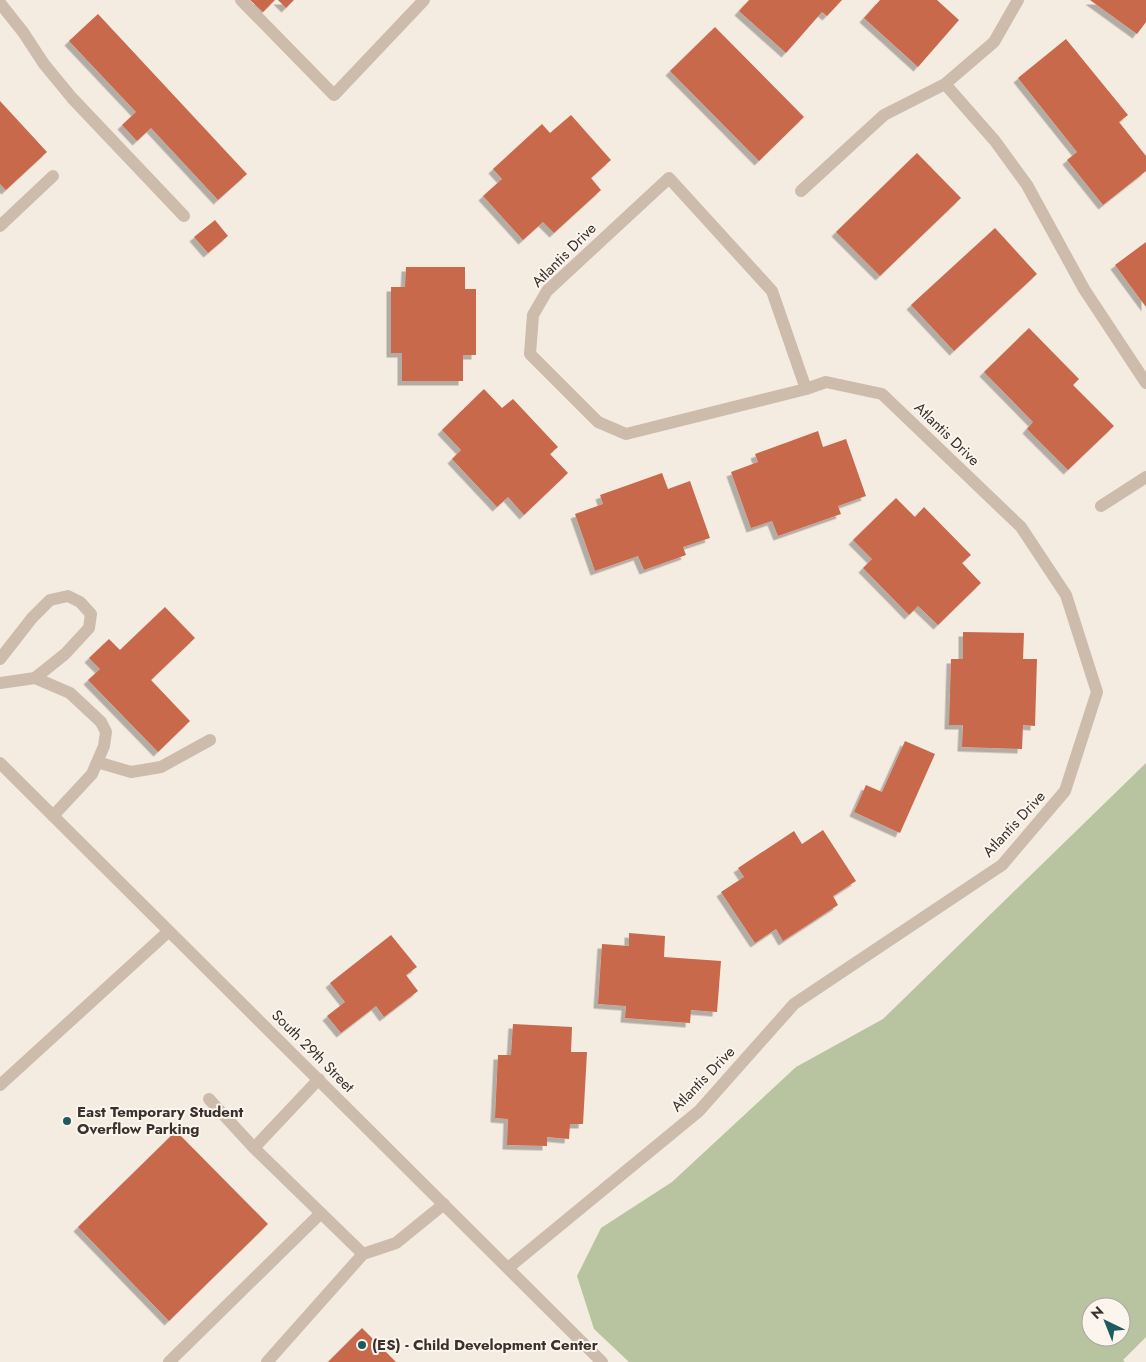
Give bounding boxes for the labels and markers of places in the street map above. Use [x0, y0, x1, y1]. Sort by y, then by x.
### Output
place label: East Temporary Student Overflow Parking [77, 1101, 244, 1140]
marker: East Temporary Student Overflow Parking [61, 1115, 73, 1127]
place label: (ES) - Child Development Center [372, 1334, 599, 1356]
marker: (ES) - Child Development Center [356, 1339, 368, 1351]

